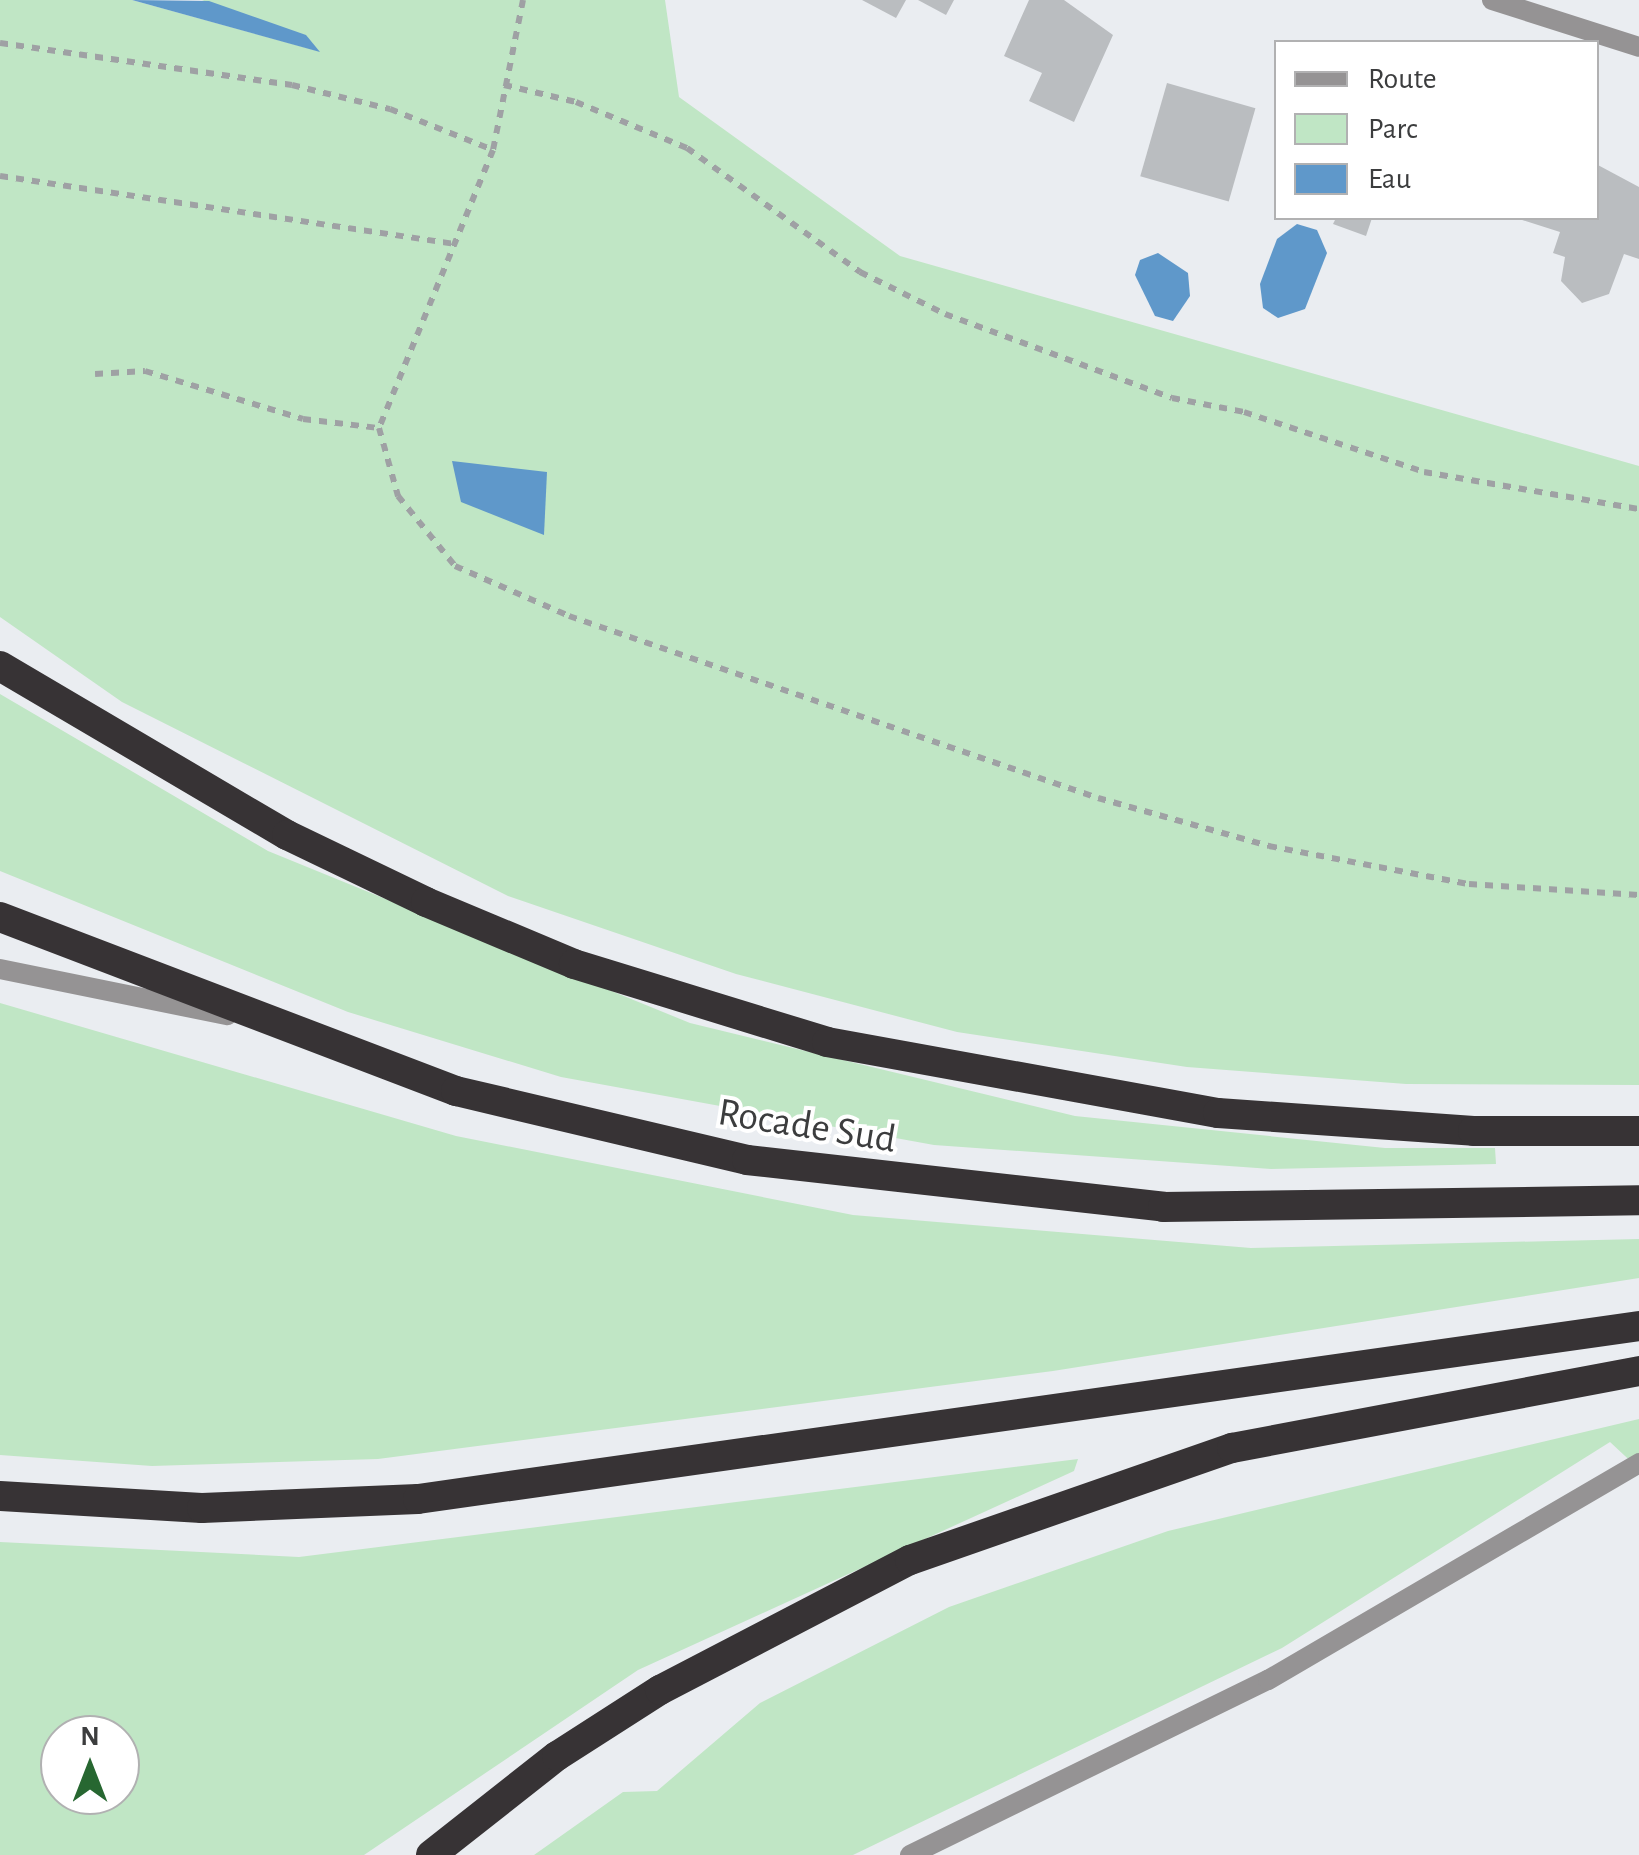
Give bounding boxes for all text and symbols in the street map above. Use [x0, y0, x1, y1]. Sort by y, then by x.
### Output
legend [1274, 40, 1599, 220]
text: Route [1368, 64, 1437, 94]
text: Parc [1368, 114, 1418, 144]
text: Eau [1368, 164, 1411, 194]
street label: Rocade Sud [715, 1088, 899, 1164]
north arrow [40, 1715, 140, 1815]
text: N [80, 1723, 100, 1751]

